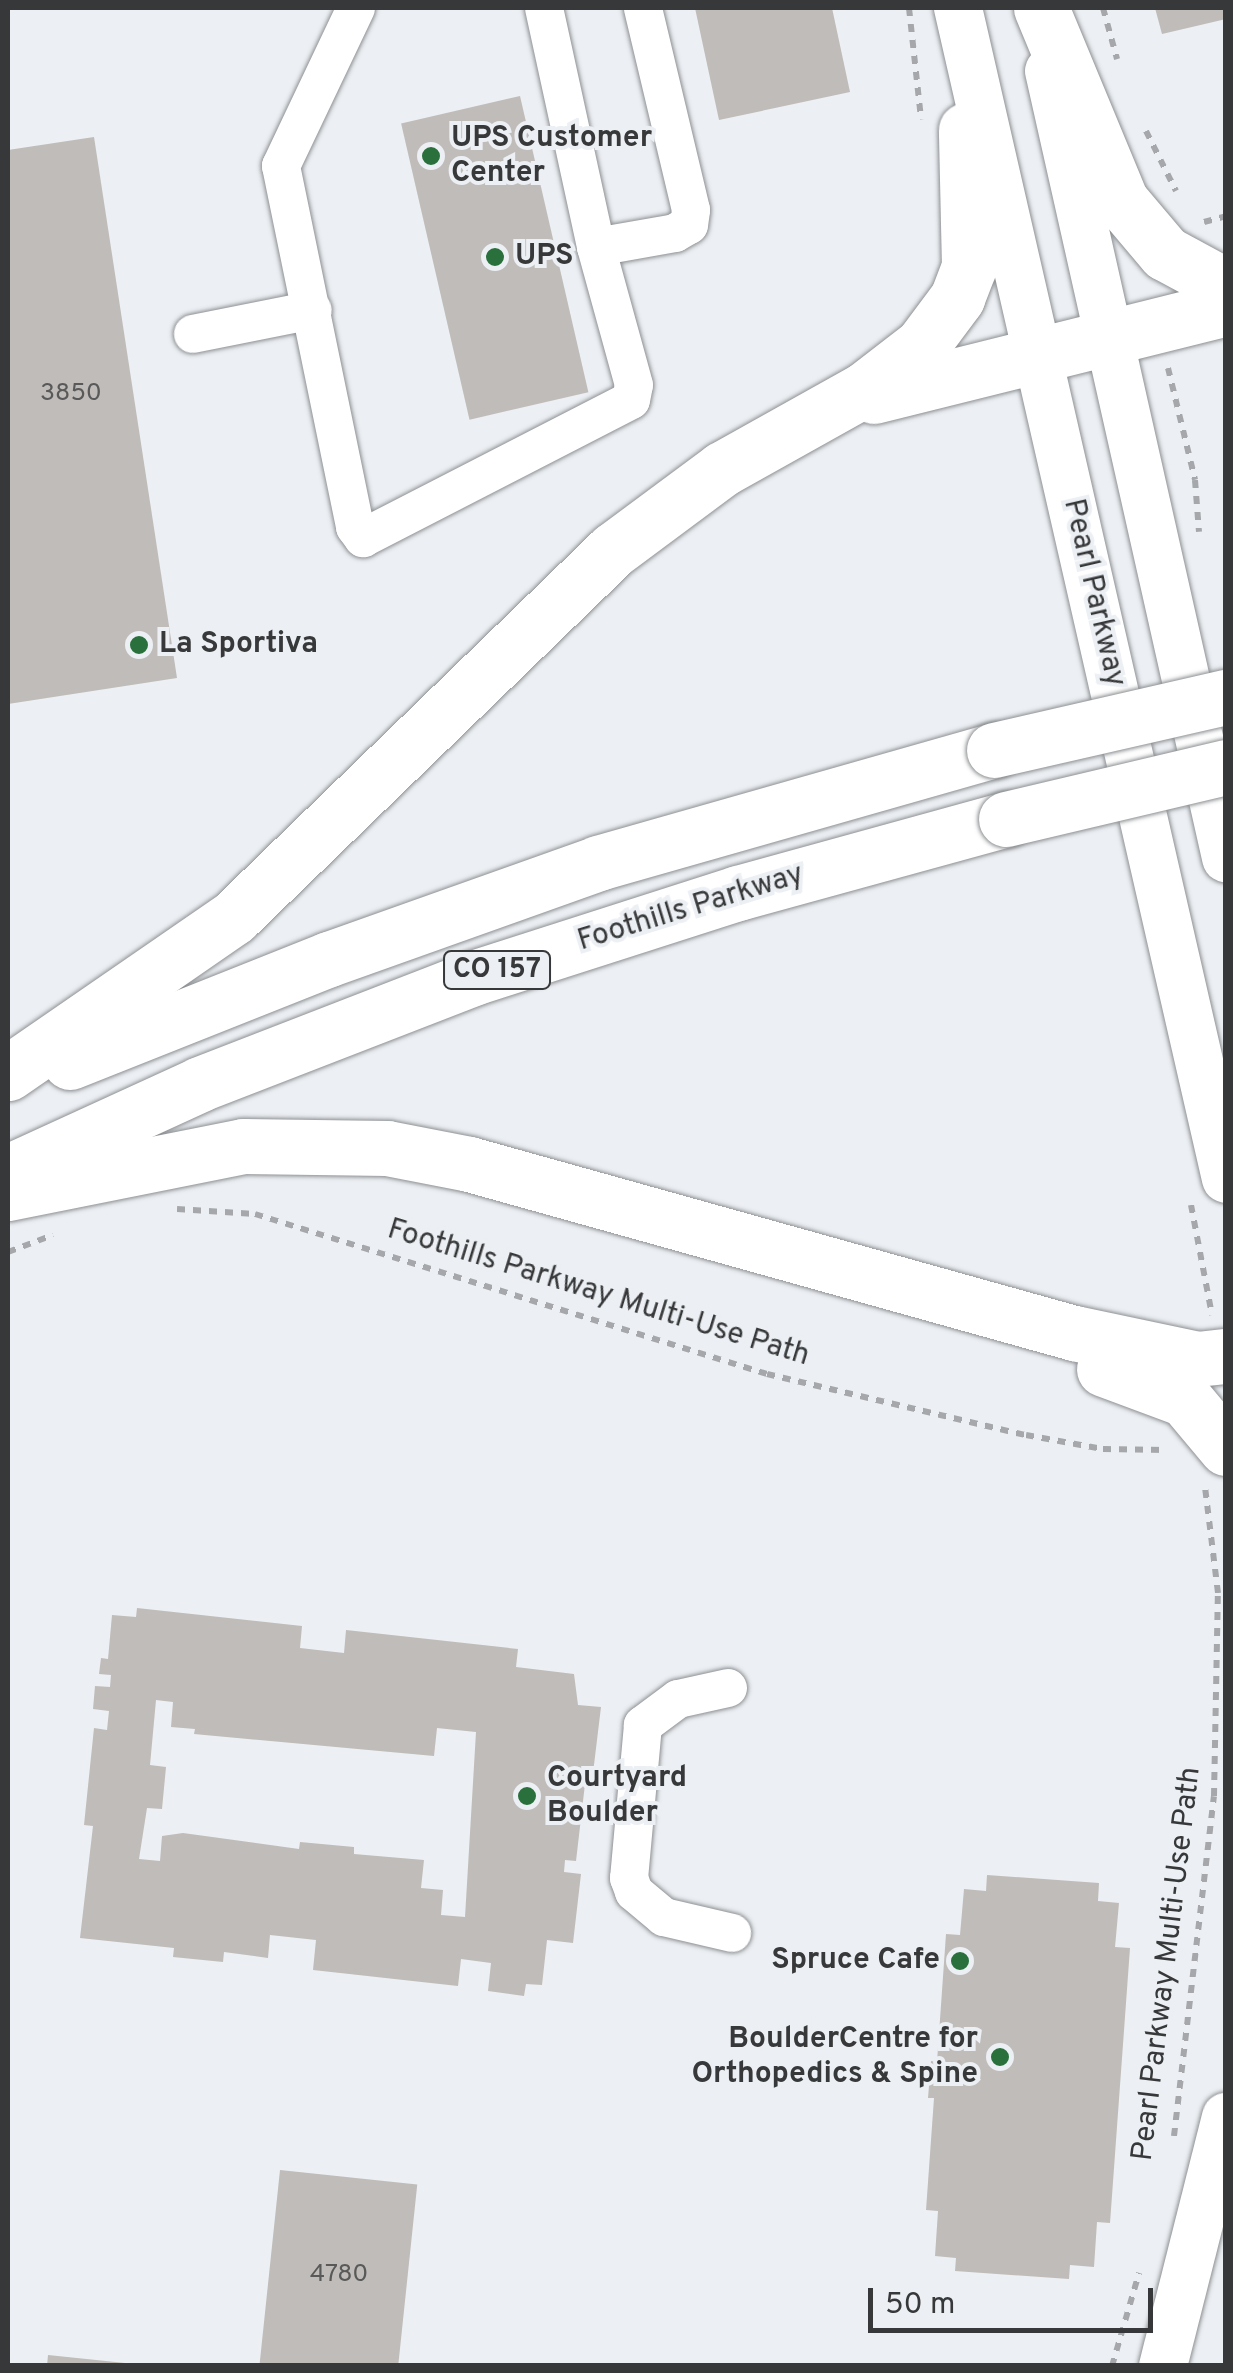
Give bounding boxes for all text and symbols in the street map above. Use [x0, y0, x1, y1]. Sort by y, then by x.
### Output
place label: UPS Customer Center [451, 121, 652, 192]
marker: UPS Customer Center [420, 145, 442, 167]
place label: UPS [515, 239, 573, 275]
marker: UPS [484, 246, 506, 268]
house number: 3850 [40, 379, 102, 409]
street label: Pearl Parkway [1054, 496, 1132, 690]
place label: La Sportiva [159, 627, 318, 663]
marker: La Sportiva [128, 634, 150, 656]
street label: Foothills Parkway [574, 858, 808, 960]
road number: CO 157 [442, 947, 552, 993]
street label: Foothills Parkway Multi-Use Path [383, 1213, 813, 1375]
place label: Courtyard Boulder [547, 1761, 687, 1832]
street label: Pearl Parkway Multi-Use Path [1126, 1765, 1210, 2163]
marker: Courtyard Boulder [516, 1785, 538, 1807]
place label: Spruce Cafe [771, 1943, 940, 1979]
marker: Spruce Cafe [949, 1950, 971, 1972]
place label: BoulderCentre for Orthopedics & Spine [691, 2022, 978, 2092]
marker: BoulderCentre for Orthopedics & Spine [987, 2044, 1013, 2070]
house number: 4780 [310, 2260, 368, 2290]
scale bar [873, 2268, 1158, 2330]
text: 50 m [885, 2287, 955, 2324]

